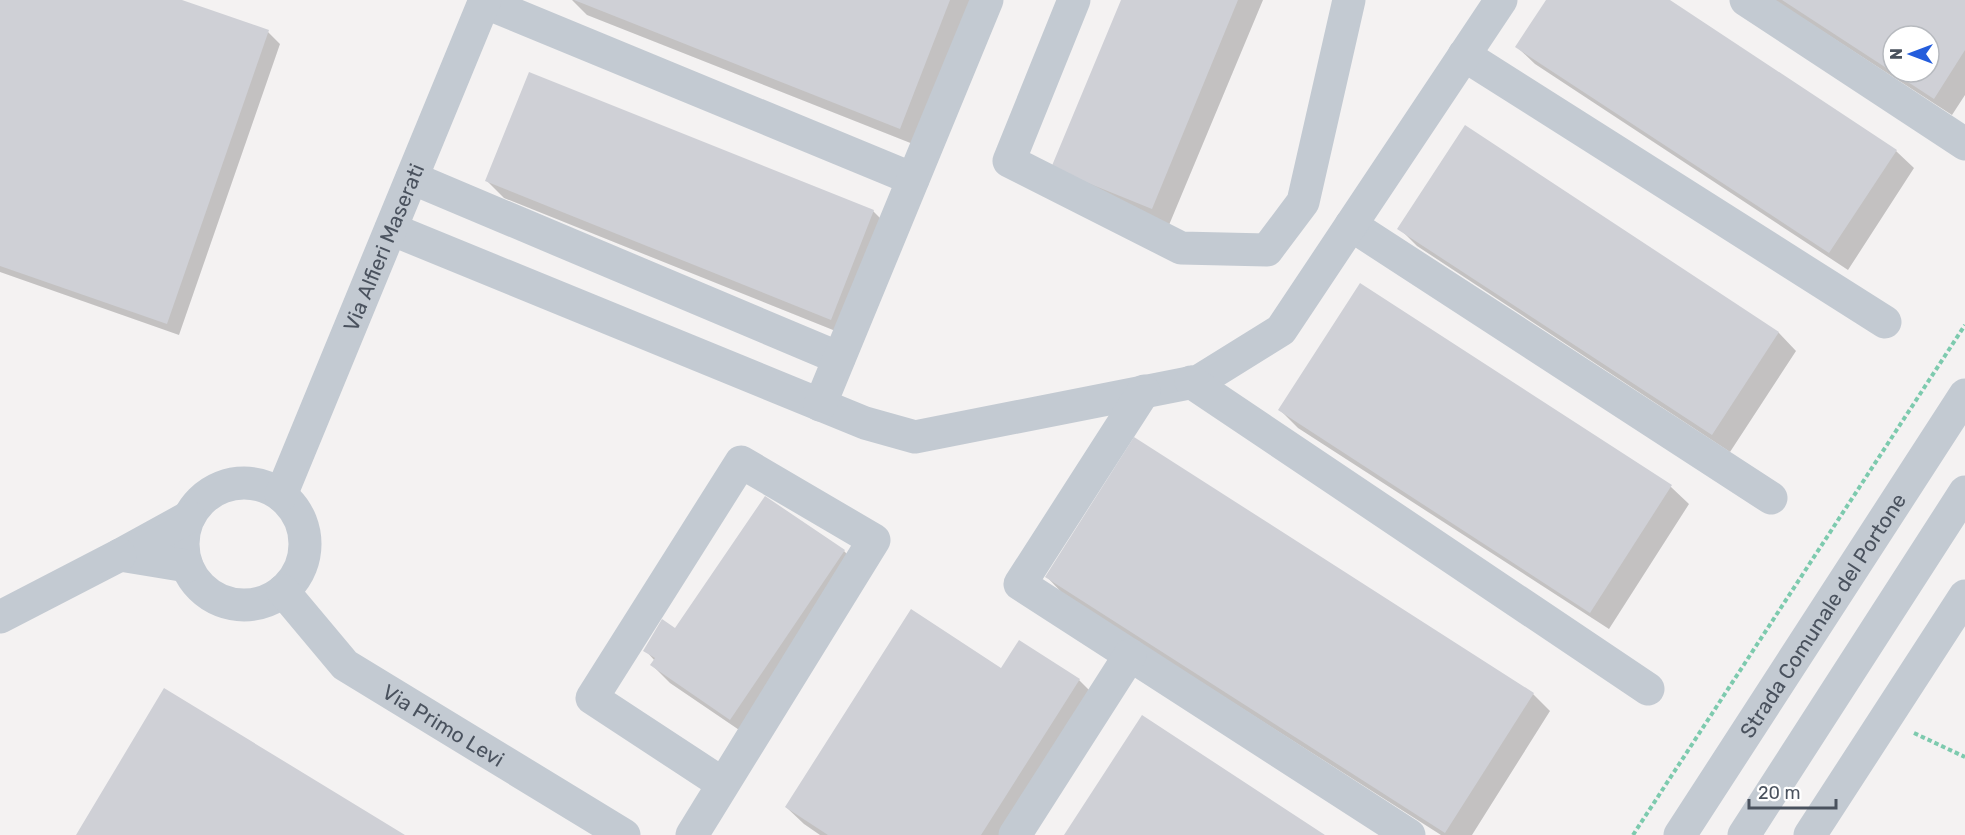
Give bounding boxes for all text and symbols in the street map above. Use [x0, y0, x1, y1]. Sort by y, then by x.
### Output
north arrow [1881, 24, 1941, 84]
text: N [1887, 48, 1906, 60]
street label: Via Alfieri Maserati [337, 160, 429, 335]
street label: Strada Comunale del Portone [1734, 488, 1911, 742]
street label: Via Primo Levi [378, 679, 509, 772]
scale bar [1749, 772, 1836, 810]
text: 20 m [1758, 782, 1800, 804]

